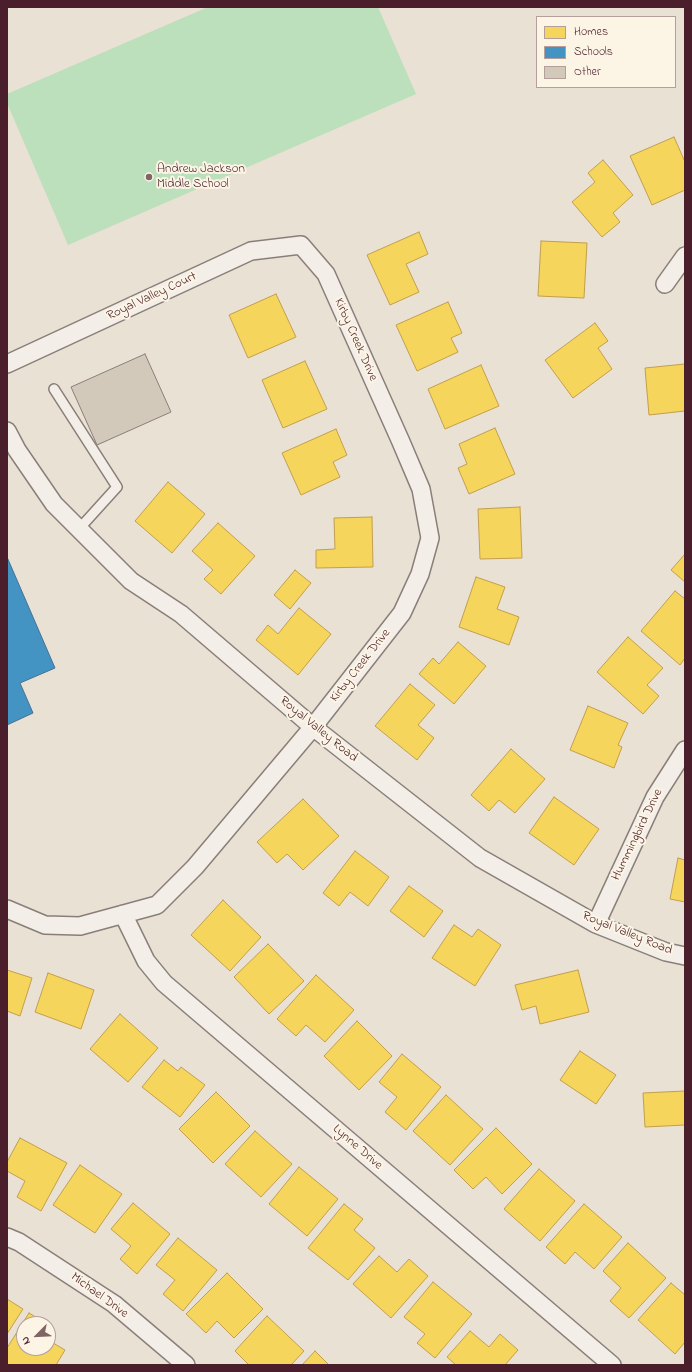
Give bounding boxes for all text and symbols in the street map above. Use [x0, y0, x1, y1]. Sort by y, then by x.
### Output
legend [536, 16, 676, 88]
text: Homes [574, 23, 608, 41]
text: Schools [574, 43, 613, 61]
text: Other [574, 63, 601, 81]
place label: Andrew Jackson Middle School [157, 162, 245, 193]
marker: Andrew Jackson Middle School [144, 172, 154, 182]
street label: Royal Valley Court [105, 269, 199, 325]
street label: Kirby Creek Drive [330, 296, 380, 384]
street label: Kirby Creek Drive [327, 626, 395, 706]
street label: Royal Valley Road [276, 694, 360, 766]
street label: Hummingbird Drive [609, 787, 667, 883]
street label: Royal Valley Road [580, 909, 674, 959]
street label: Lynne Drive [329, 1122, 385, 1174]
street label: Michael Drive [67, 1270, 131, 1322]
north arrow [16, 1316, 56, 1356]
text: N [17, 1334, 35, 1347]

